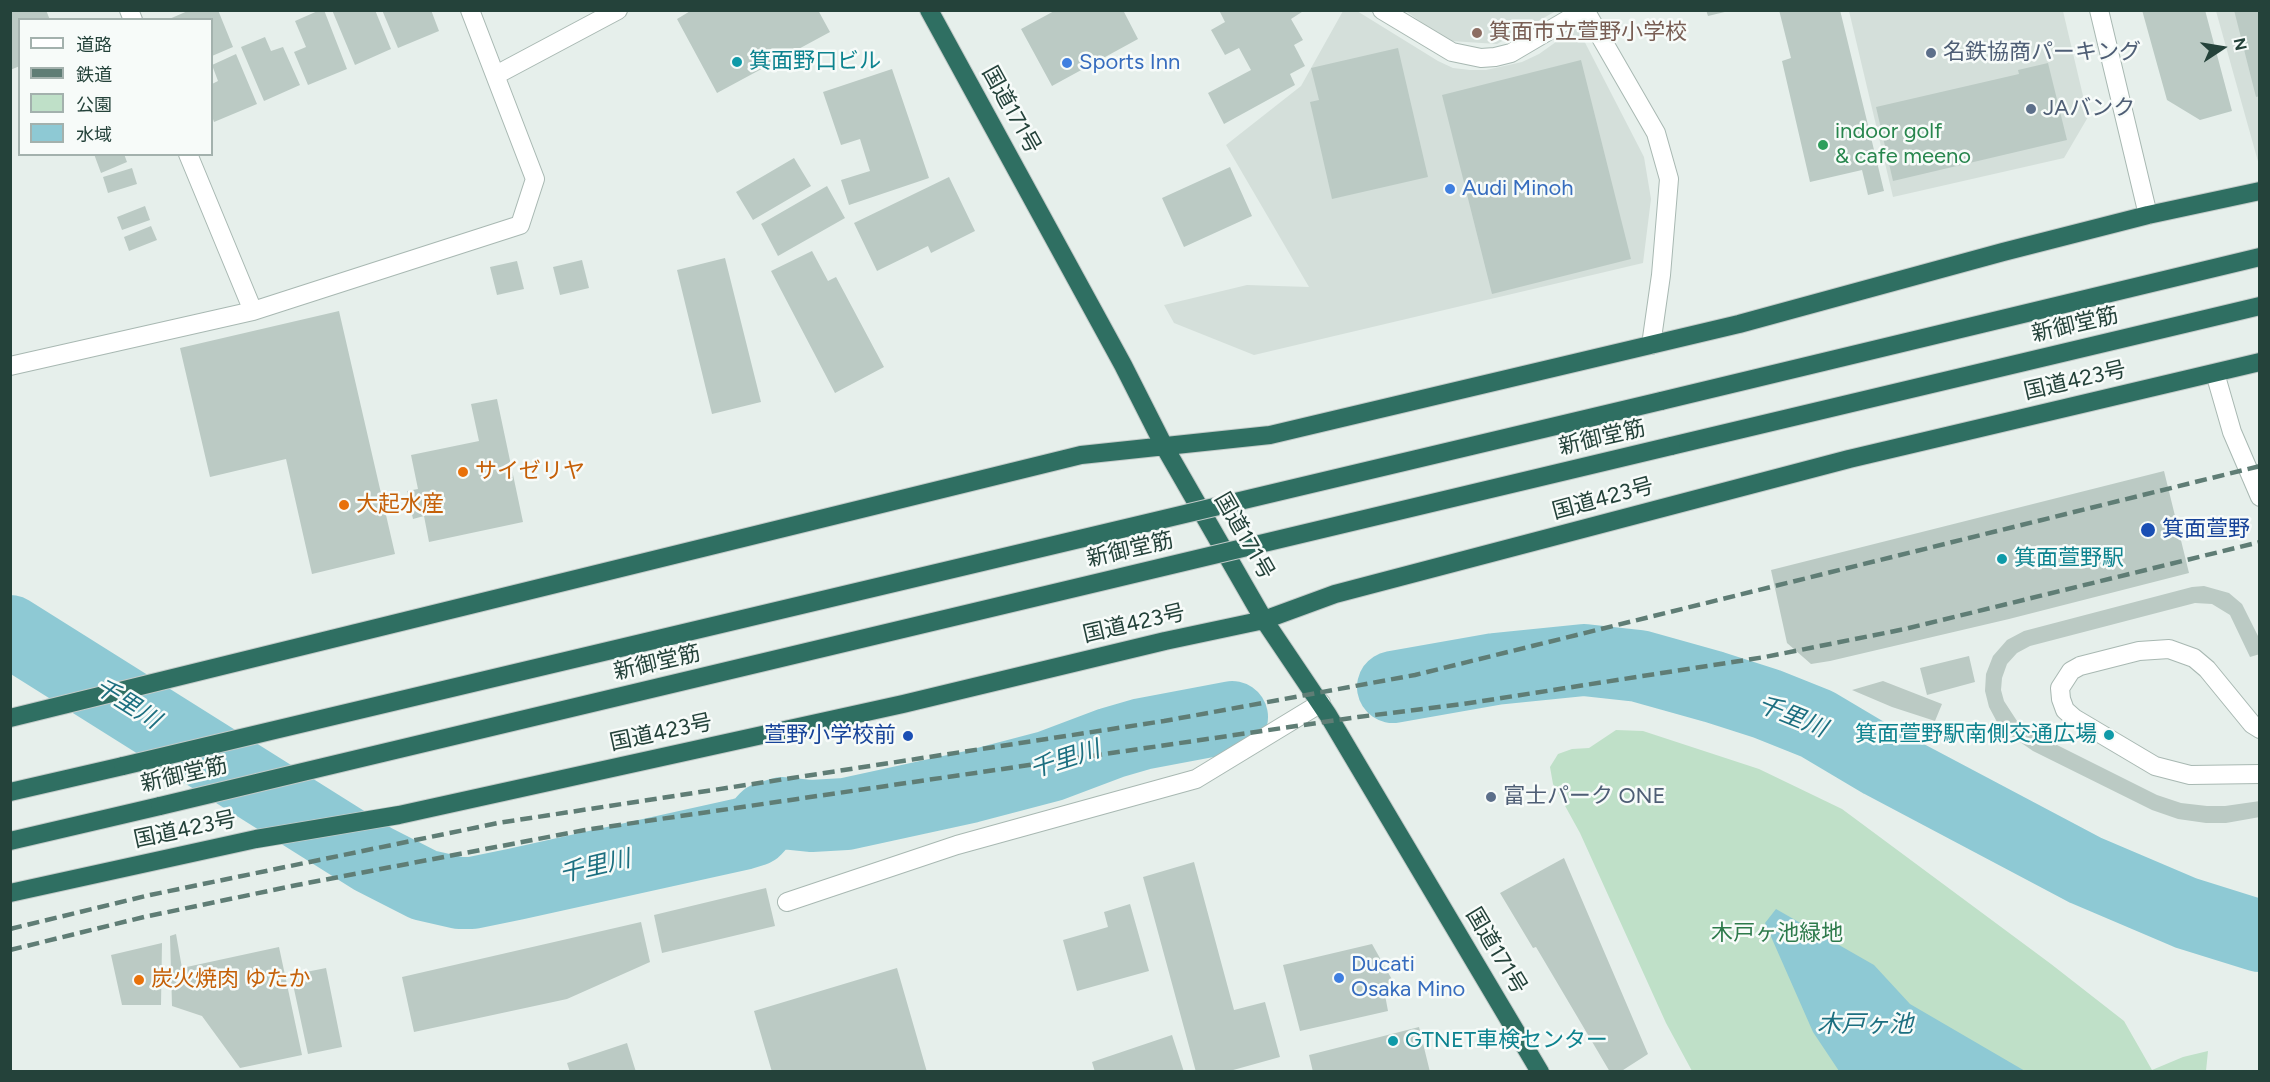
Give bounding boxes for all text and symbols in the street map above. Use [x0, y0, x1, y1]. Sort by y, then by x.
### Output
legend [18, 18, 213, 156]
north arrow [2192, 18, 2252, 78]
place label: 箕面市立萱野小学校 [1489, 20, 1687, 46]
marker: 箕面市立萱野小学校 [1470, 26, 1484, 40]
text: 道路 [76, 34, 112, 56]
text: N [2230, 36, 2251, 52]
place label: 名鉄協商パーキング [1943, 40, 2141, 66]
marker: 名鉄協商パーキング [1924, 46, 1938, 60]
place label: 箕面野口ビル [749, 49, 881, 75]
place label: Sports Inn [1079, 50, 1180, 76]
marker: 箕面野口ビル [730, 55, 744, 69]
marker: Sports Inn [1060, 56, 1074, 70]
street label: 国道171号 [976, 62, 1046, 158]
text: 鉄道 [76, 64, 112, 86]
text: 公園 [76, 94, 112, 116]
place label: JAバンク [2043, 96, 2135, 122]
marker: JAバンク [2024, 102, 2038, 116]
place label: indoor golf & cafe meeno [1835, 119, 1971, 170]
text: 水域 [76, 124, 112, 146]
marker: indoor golf & cafe meeno [1816, 138, 1830, 152]
place label: Audi Minoh [1462, 176, 1574, 202]
marker: Audi Minoh [1443, 182, 1457, 196]
street label: 新御堂筋 [2029, 302, 2121, 348]
street label: 国道423号 [2021, 356, 2129, 406]
street label: 新御堂筋 [1556, 415, 1648, 461]
place label: サイゼリヤ [475, 459, 585, 485]
marker: サイゼリヤ [456, 465, 470, 479]
street label: 国道423号 [1549, 473, 1657, 525]
street label: 国道171号 [1209, 488, 1279, 584]
place label: 大起水産 [356, 492, 444, 518]
marker: 大起水産 [337, 498, 351, 512]
place label: 箕面萱野 [2162, 517, 2250, 543]
marker: 箕面萱野 [2139, 521, 2157, 539]
street label: 新御堂筋 [1084, 527, 1176, 573]
place label: 箕面萱野駅 [2014, 546, 2124, 572]
marker: 箕面萱野駅 [1995, 552, 2009, 566]
street label: 国道423号 [1080, 599, 1188, 649]
street label: 新御堂筋 [611, 640, 703, 686]
water label: 千里川 [89, 673, 165, 735]
water label: 千里川 [1753, 690, 1831, 744]
street label: 国道423号 [607, 709, 715, 757]
place label: 箕面萱野駅南側交通広場 [1855, 722, 2097, 748]
place label: 萱野小学校前 [764, 723, 896, 749]
marker: 箕面萱野駅南側交通広場 [2102, 728, 2116, 742]
marker: 萱野小学校前 [901, 729, 915, 743]
water label: 千里川 [1026, 735, 1104, 785]
street label: 新御堂筋 [138, 752, 230, 798]
place label: 富士パーク ONE [1503, 784, 1666, 810]
marker: 富士パーク ONE [1484, 790, 1498, 804]
street label: 国道423号 [131, 806, 239, 854]
water label: 千里川 [557, 845, 633, 889]
street label: 国道171号 [1460, 903, 1532, 999]
park label: 木戸ヶ池緑地 [1711, 921, 1843, 947]
place label: Ducati Osaka Mino [1351, 952, 1465, 1004]
place label: 炭火焼肉 ゆたか [151, 967, 310, 993]
marker: Ducati Osaka Mino [1332, 971, 1346, 985]
marker: 炭火焼肉 ゆたか [132, 973, 146, 987]
water label: 木戸ヶ池 [1817, 1011, 1913, 1039]
place label: GTNET車検センター [1405, 1028, 1608, 1054]
marker: GTNET車検センター [1386, 1034, 1400, 1048]

